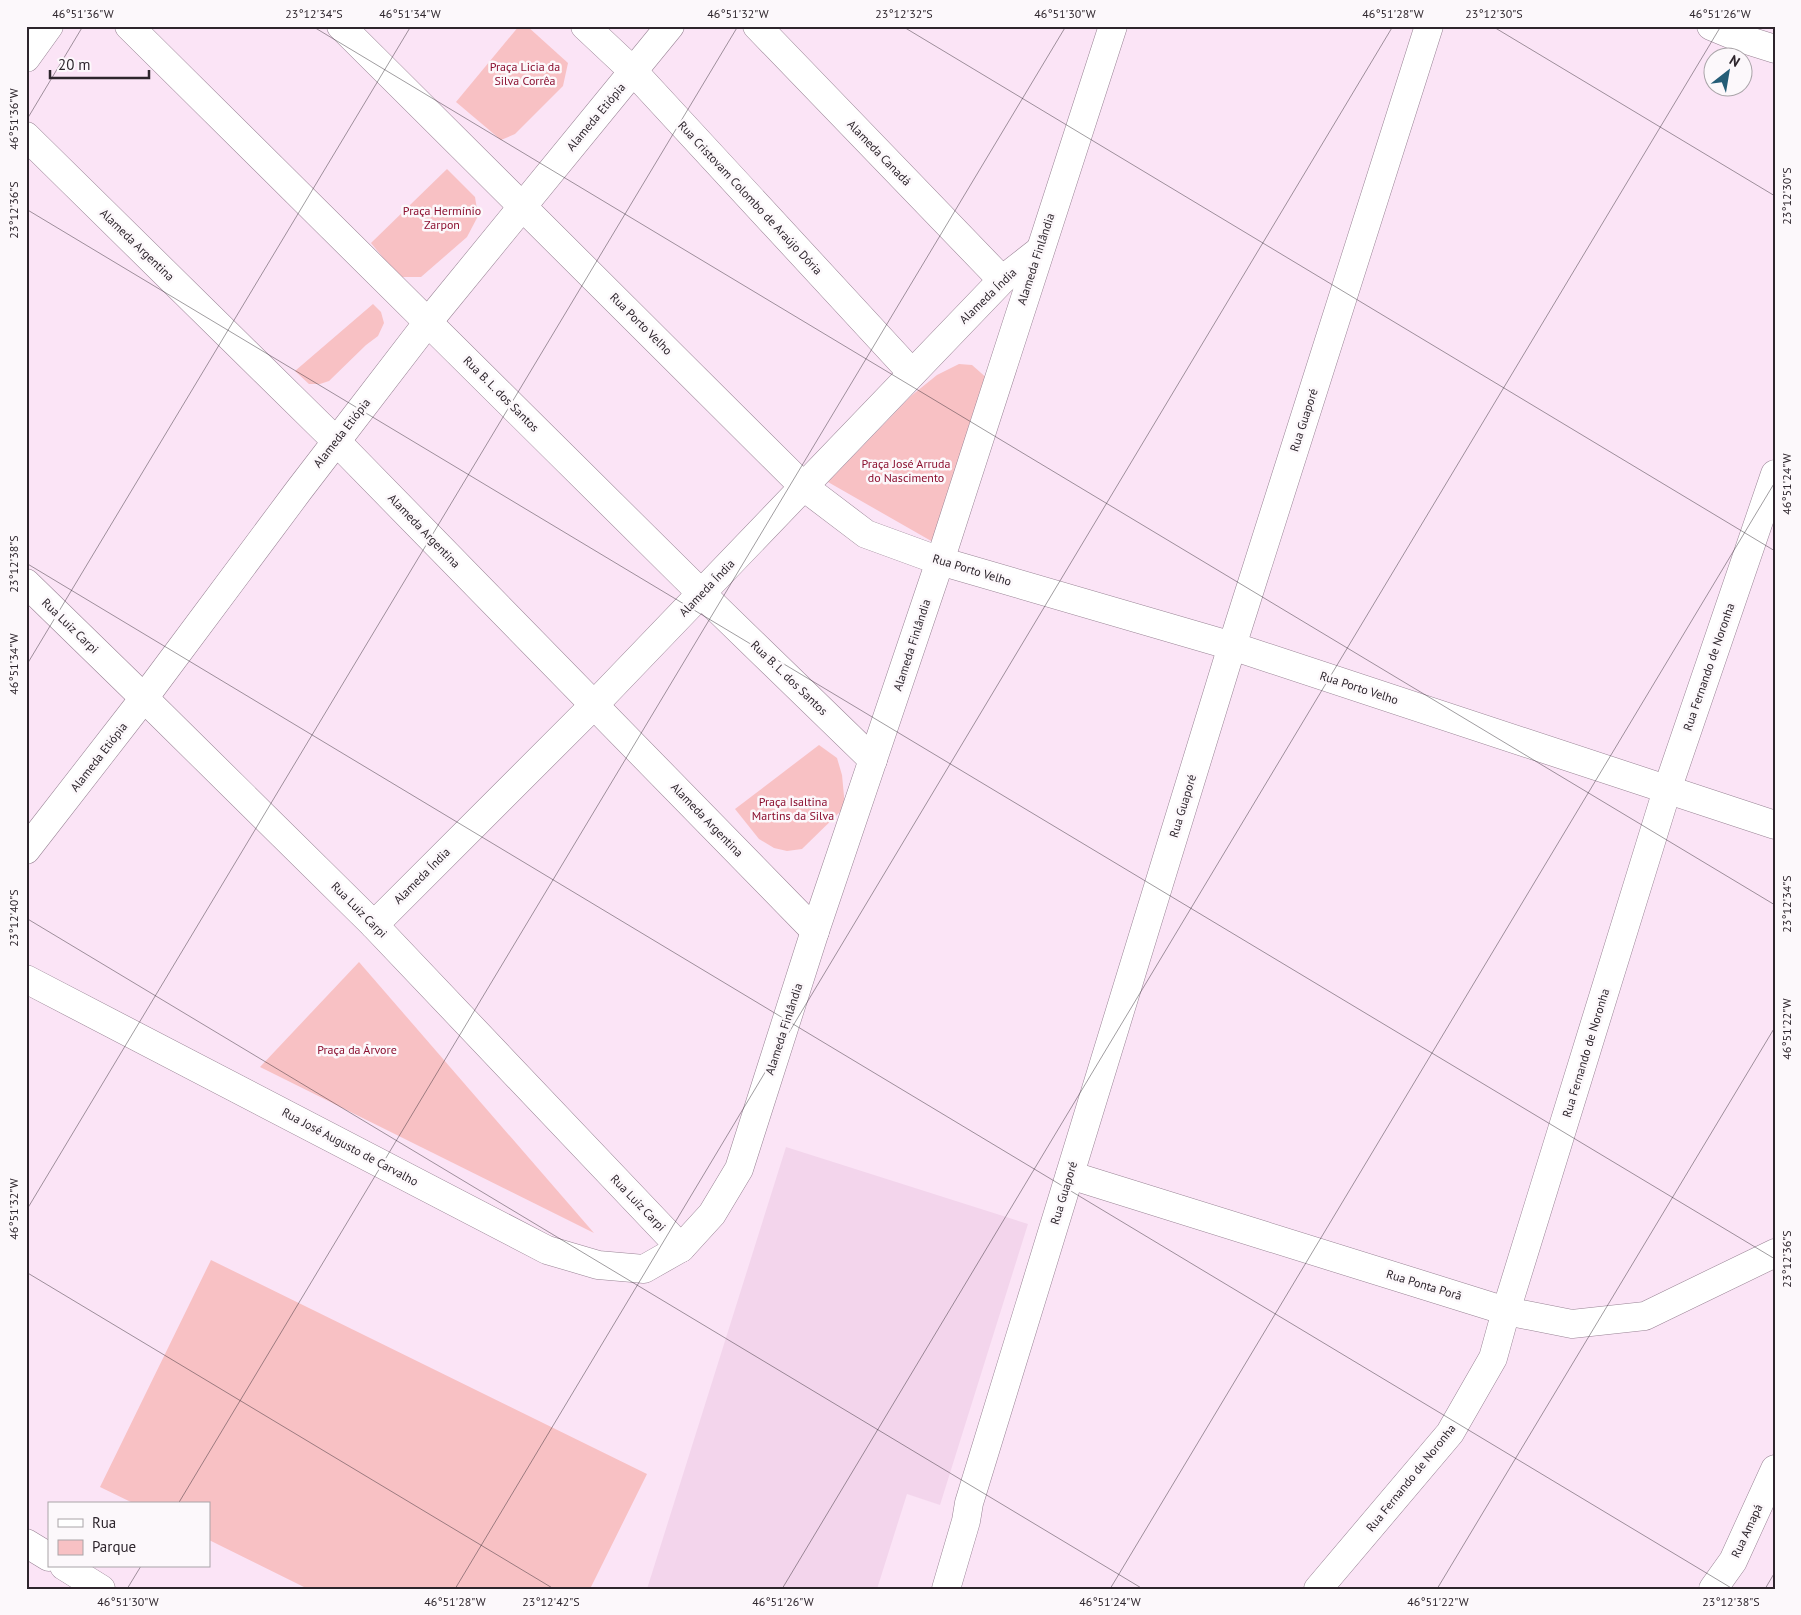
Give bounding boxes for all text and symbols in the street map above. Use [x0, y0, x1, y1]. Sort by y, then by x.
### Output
text: 46°51'36"W [52, 6, 114, 21]
text: 23°12'34"S [285, 6, 343, 21]
text: 46°51'34"W [379, 6, 441, 21]
text: 46°51'32"W [707, 6, 769, 21]
text: 23°12'32"S [875, 6, 933, 21]
text: 46°51'30"W [1034, 6, 1096, 21]
text: 46°51'28"W [1362, 6, 1424, 21]
text: 23°12'30"S [1465, 6, 1523, 21]
text: 46°51'26"W [1689, 6, 1751, 21]
scale bar [50, 48, 149, 80]
north arrow [1704, 48, 1754, 98]
text: N [1726, 51, 1743, 71]
text: 20 m [58, 55, 91, 74]
park label: Praça Licia da Silva Corrêa [490, 59, 560, 88]
street label: Alameda Etiópia [563, 80, 628, 154]
text: 46°51'36"W [6, 88, 21, 150]
street label: Alameda Canadá [844, 117, 914, 189]
street label: Rua Cristovam Colombo de Araújo Dória [675, 118, 826, 278]
text: 23°12'30"S [1779, 167, 1794, 225]
text: 23°12'36"S [6, 181, 21, 239]
park label: Praça Hermínio Zarpon [403, 203, 481, 232]
street label: Alameda Argentina [97, 205, 178, 284]
street label: Alameda Finlândia [1014, 211, 1057, 307]
street label: Alameda Índia [956, 265, 1019, 327]
street label: Rua Porto Velho [607, 289, 676, 358]
street label: Rua B. L. dos Santos [460, 353, 542, 435]
street label: Rua Guaporé [1286, 386, 1321, 453]
street label: Alameda Etiópia [310, 395, 373, 470]
text: 46°51'24"W [1779, 453, 1794, 515]
park label: Praça José Arruda do Nascimento [862, 456, 950, 485]
street label: Alameda Argentina [385, 490, 464, 571]
text: 23°12'38"S [6, 535, 21, 593]
street label: Rua Porto Velho [931, 550, 1013, 589]
street label: Alameda Índia [676, 556, 738, 619]
street label: Rua Luiz Carpi [39, 595, 102, 656]
street label: Alameda Finlândia [890, 597, 933, 693]
street label: Rua Fernando de Noronha [1680, 601, 1737, 733]
text: 46°51'34"W [6, 633, 21, 695]
street label: Rua B. L. dos Santos [748, 637, 831, 718]
street label: Rua Porto Velho [1318, 668, 1400, 707]
street label: Alameda Etiópia [67, 719, 130, 794]
street label: Rua Guaporé [1166, 772, 1199, 839]
street label: Alameda Argentina [668, 779, 747, 860]
park label: Praça Isaltina Martins da Silva [752, 794, 834, 823]
street label: Alameda Índia [390, 844, 453, 907]
text: 23°12'34"S [1779, 875, 1794, 933]
street label: Rua Luiz Carpi [328, 879, 390, 941]
text: 23°12'40"S [6, 889, 21, 947]
street label: Alameda Finlândia [762, 981, 805, 1077]
street label: Rua Fernando de Noronha [1559, 987, 1612, 1119]
text: 46°51'22"W [1779, 998, 1794, 1060]
park label: Praça da Árvore [317, 1042, 397, 1057]
street label: Rua José Augusto de Carvalho [280, 1104, 421, 1189]
street label: Rua Guaporé [1047, 1159, 1080, 1226]
street label: Rua Luiz Carpi [608, 1171, 669, 1234]
text: 46°51'32"W [6, 1178, 21, 1240]
text: 23°12'36"S [1779, 1230, 1794, 1288]
street label: Rua Ponta Porã [1385, 1266, 1464, 1303]
street label: Rua Fernando de Noronha [1363, 1421, 1459, 1534]
legend [48, 1502, 210, 1568]
street label: Rua Amapá [1728, 1502, 1765, 1560]
text: Rua [92, 1513, 116, 1532]
text: Parque [92, 1537, 136, 1556]
text: 46°51'30"W [97, 1594, 159, 1609]
text: 46°51'28"W [424, 1594, 486, 1609]
text: 23°12'42"S [522, 1594, 580, 1609]
text: 46°51'26"W [752, 1594, 814, 1609]
text: 46°51'24"W [1079, 1594, 1141, 1609]
text: 46°51'22"W [1407, 1594, 1469, 1609]
text: 23°12'38"S [1702, 1594, 1760, 1609]

